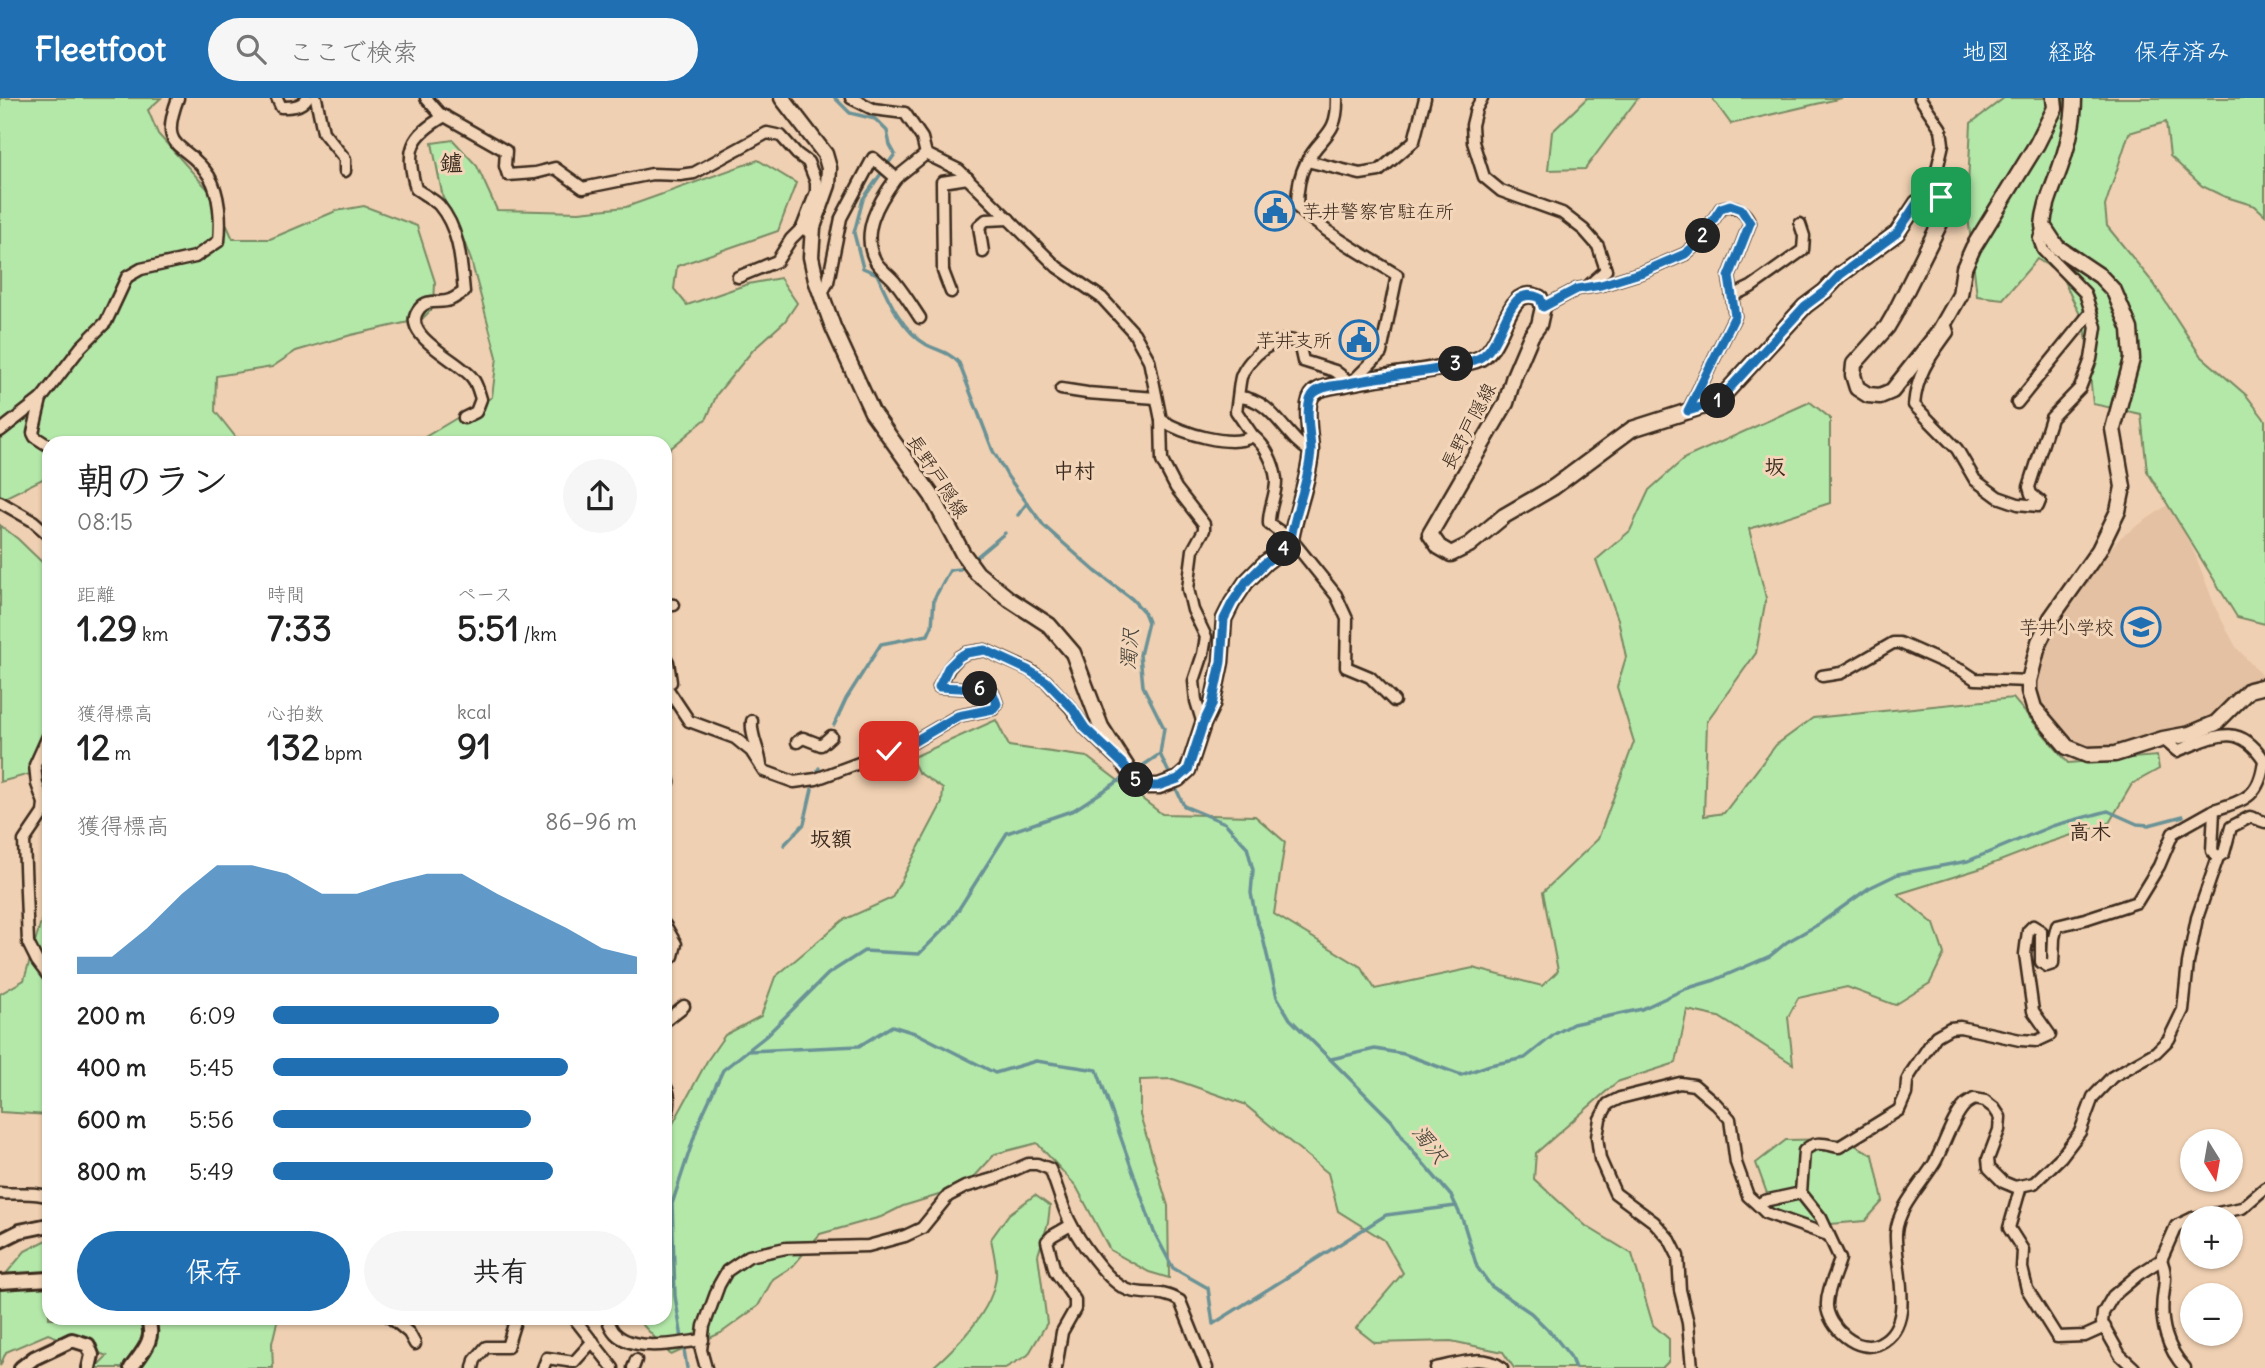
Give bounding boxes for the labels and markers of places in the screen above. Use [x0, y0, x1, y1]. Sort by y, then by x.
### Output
pin [1911, 167, 1971, 227]
public building icon: 芋井警察官駐在所 [1254, 190, 1296, 232]
place label: 芋井警察官駐在所 [1302, 199, 1454, 223]
pin: 2 [1686, 218, 1720, 254]
public building icon: 芋井支所 [1338, 319, 1380, 361]
place label: 芋井支所 [1256, 328, 1332, 352]
pin: 3 [1438, 346, 1474, 382]
pin: 1 [1700, 384, 1736, 418]
pin: 4 [1266, 532, 1302, 566]
school or university icon: 芋井小学校 [2120, 606, 2162, 648]
place label: 芋井小学校 [2019, 615, 2114, 639]
pin: 6 [962, 672, 998, 706]
pin [859, 721, 919, 781]
pin: 5 [1118, 762, 1154, 798]

